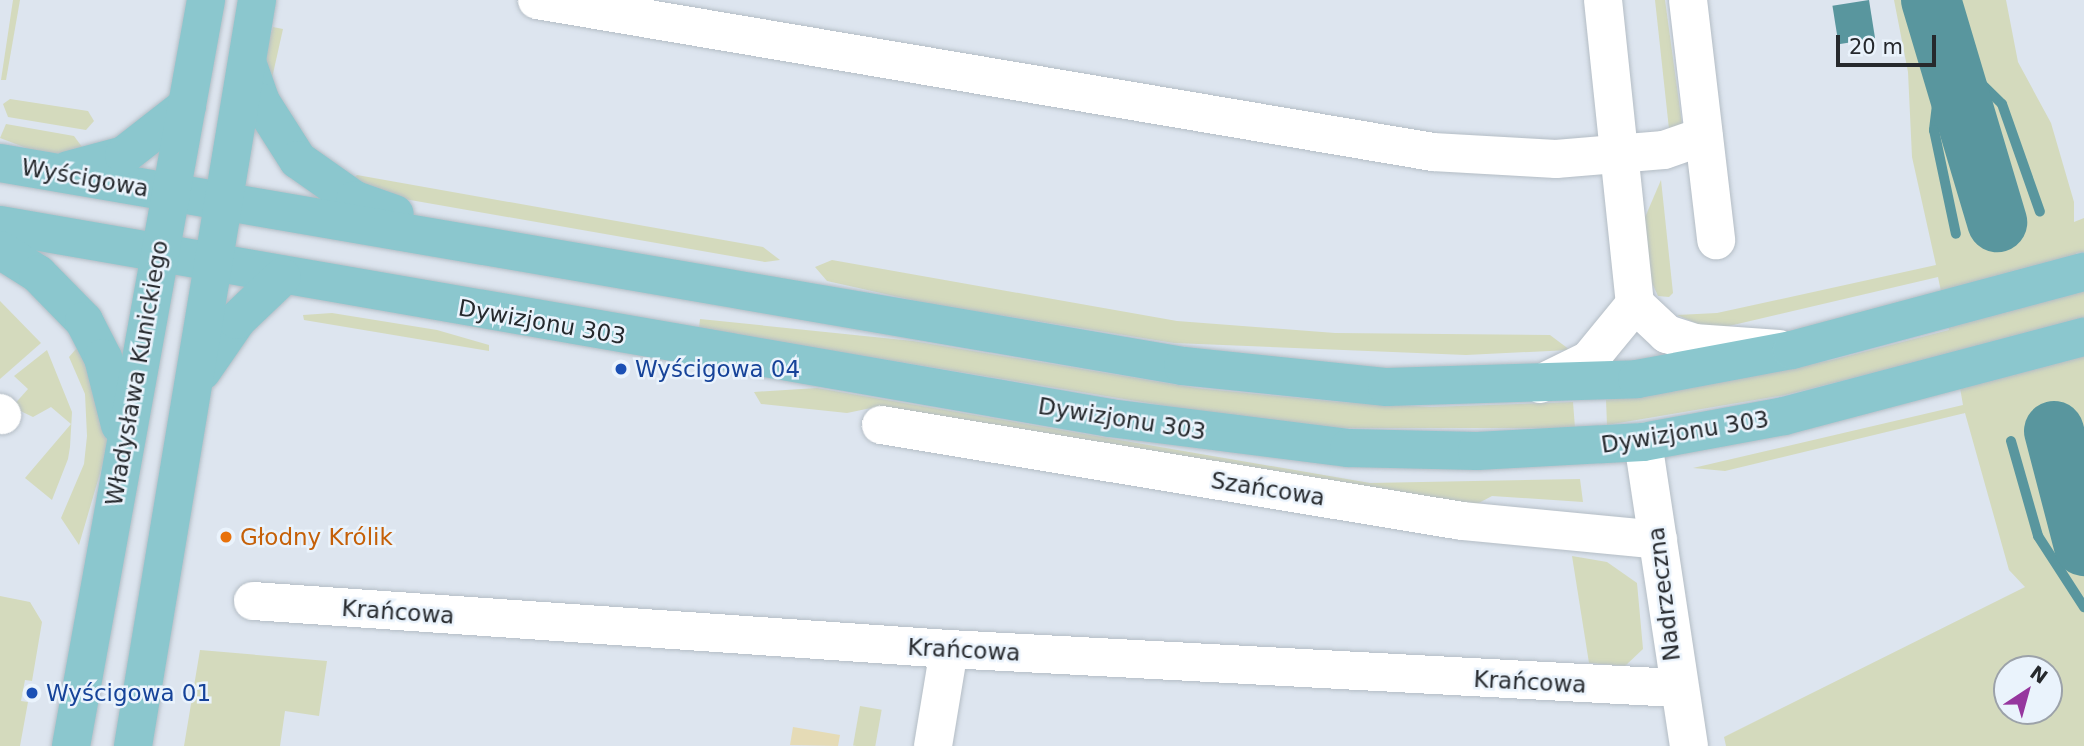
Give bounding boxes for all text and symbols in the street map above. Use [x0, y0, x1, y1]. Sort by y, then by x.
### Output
scale bar [1839, 21, 1939, 65]
text: 20 m [1849, 35, 1903, 59]
street label: Wyścigowa [19, 153, 151, 203]
street label: Władysława Kunickiego [100, 238, 174, 508]
street label: Dywizjonu 303 [456, 294, 628, 350]
place label: Wyścigowa 04 [635, 355, 800, 383]
marker: Wyścigowa 04 [613, 361, 629, 377]
street label: Dywizjonu 303 [1036, 392, 1208, 446]
street label: Dywizjonu 303 [1599, 405, 1771, 459]
street label: Szańcowa [1209, 466, 1327, 512]
place label: Głodny Królik [240, 523, 393, 551]
street label: Nadrzeczna [1642, 525, 1686, 663]
marker: Głodny Królik [218, 529, 234, 545]
street label: Krańcowa [341, 594, 455, 630]
street label: Krańcowa [907, 633, 1021, 667]
north arrow [1993, 655, 2063, 725]
text: N [2026, 661, 2052, 688]
street label: Krańcowa [1473, 665, 1587, 699]
place label: Wyścigowa 01 [46, 679, 211, 707]
marker: Wyścigowa 01 [24, 685, 40, 701]

